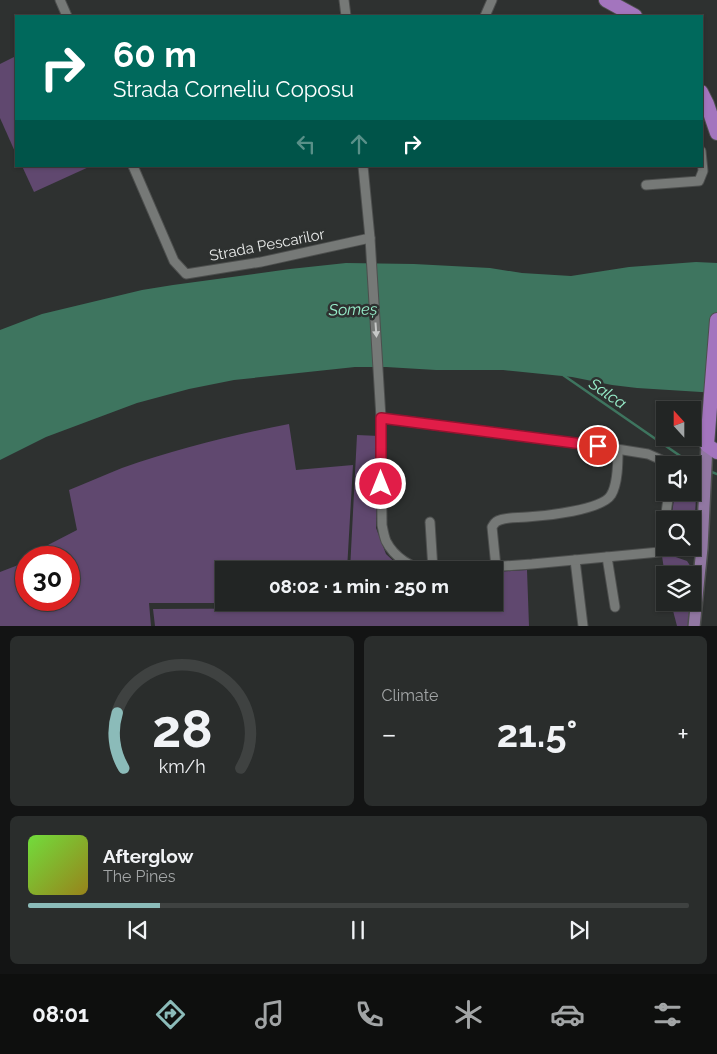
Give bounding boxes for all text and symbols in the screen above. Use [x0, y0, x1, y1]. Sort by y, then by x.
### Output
text: 60 m [113, 34, 197, 75]
icon: right [30, 35, 95, 100]
text: Strada Corneliu Coposu [113, 76, 354, 102]
icon: left [292, 130, 320, 158]
icon: ahead [345, 130, 373, 158]
icon: right [398, 130, 426, 158]
street label: Strada Pescarilor [208, 225, 327, 265]
water label: Someș [328, 300, 378, 319]
one-way arrow [372, 323, 380, 339]
water label: Salca [585, 374, 630, 413]
north arrow [656, 401, 701, 446]
map controls [656, 401, 701, 611]
pin [577, 425, 619, 467]
icon: arrive [584, 432, 612, 460]
button: sound [656, 456, 701, 501]
position arrow [354, 457, 406, 509]
button: search [656, 511, 701, 556]
speed limit sign: 30 [15, 546, 80, 611]
button: layers [656, 566, 701, 611]
text: 08:02 · 1 min · 250 m [269, 575, 449, 597]
text: Climate [382, 686, 438, 705]
text: 28 [151, 698, 212, 759]
text: 21.5° [497, 711, 577, 756]
text: − [382, 718, 397, 751]
text: + [677, 718, 689, 751]
text: km/h [158, 756, 205, 777]
text: Afterglow [103, 845, 193, 867]
text: The Pines [103, 867, 175, 886]
icon: previous [124, 916, 152, 944]
icon: pause [344, 916, 372, 944]
icon: next [565, 916, 593, 944]
icon: directions [153, 997, 188, 1032]
icon: music [252, 997, 287, 1032]
icon: phone [352, 997, 387, 1032]
icon: climate [451, 997, 486, 1032]
icon: car [550, 997, 585, 1032]
icon: filters [650, 997, 685, 1032]
text: 08:01 [32, 1001, 89, 1027]

